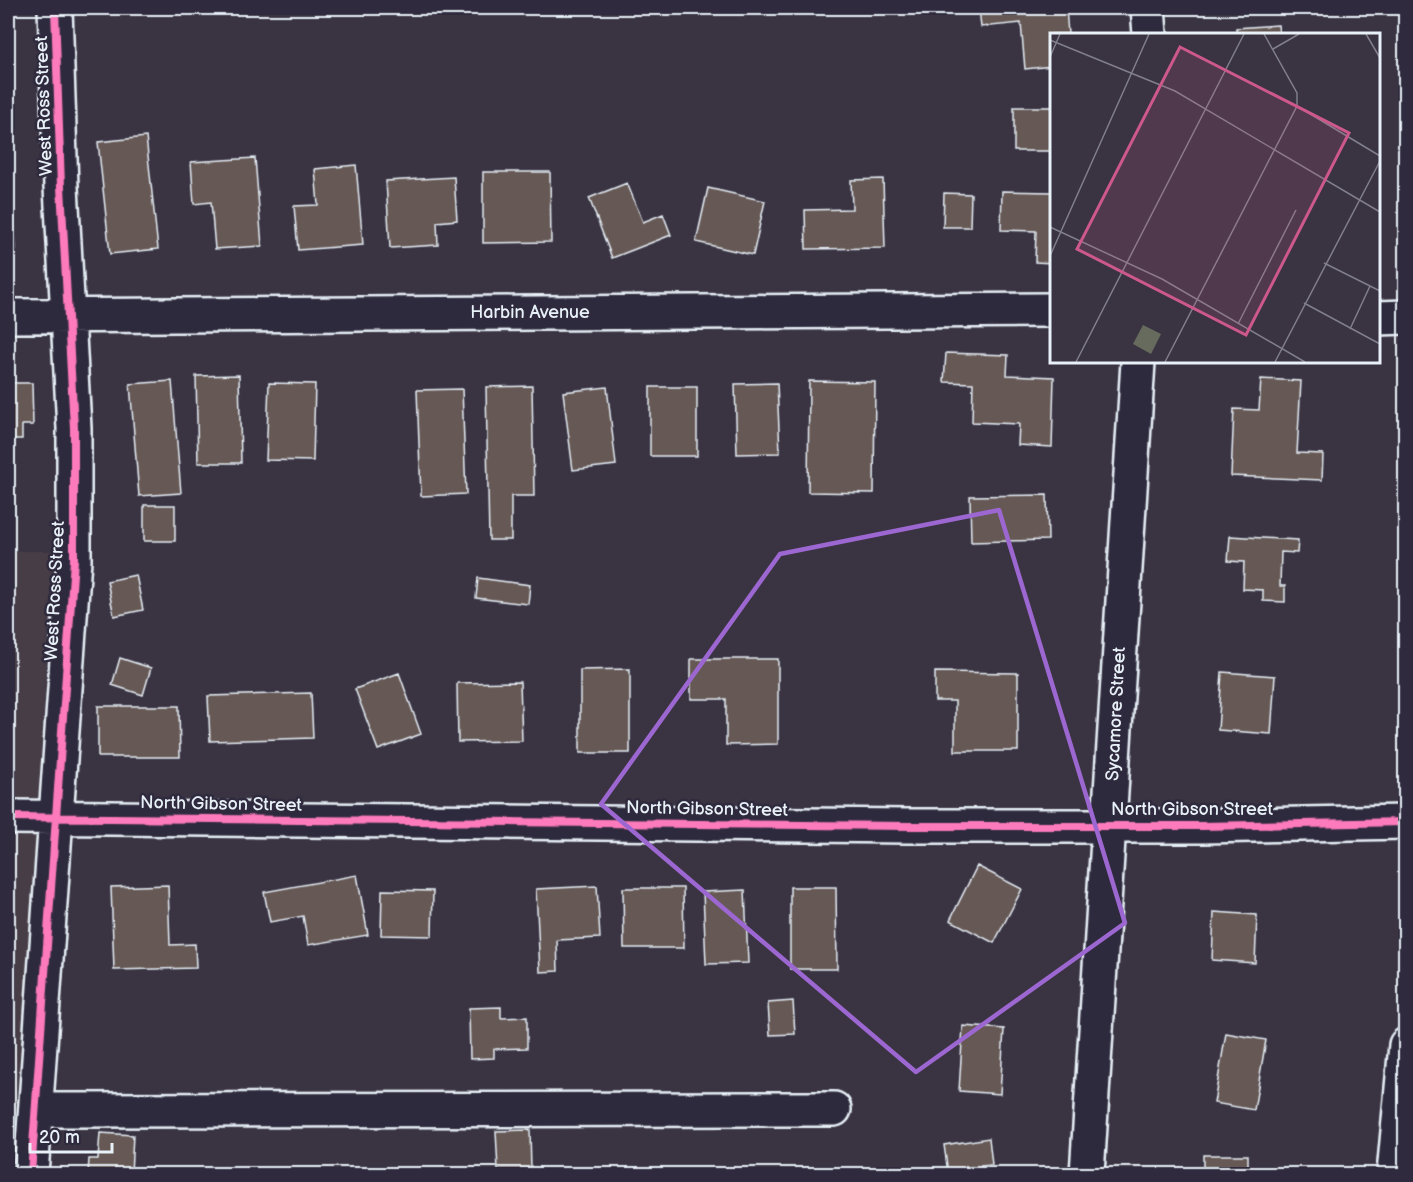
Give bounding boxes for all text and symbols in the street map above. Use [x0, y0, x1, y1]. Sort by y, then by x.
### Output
inset map [1050, 33, 1380, 363]
street label: West Ross Street [31, 35, 57, 176]
street label: Harbin Avenue [470, 302, 590, 323]
street label: West Ross Street [41, 520, 69, 662]
street label: Sycamore Street [1102, 646, 1130, 782]
street label: North Gibson Street [140, 792, 303, 816]
street label: North Gibson Street [626, 797, 789, 821]
street label: North Gibson Street [1111, 799, 1273, 820]
scale bar [30, 1116, 112, 1154]
text: 20 m [39, 1127, 80, 1148]

